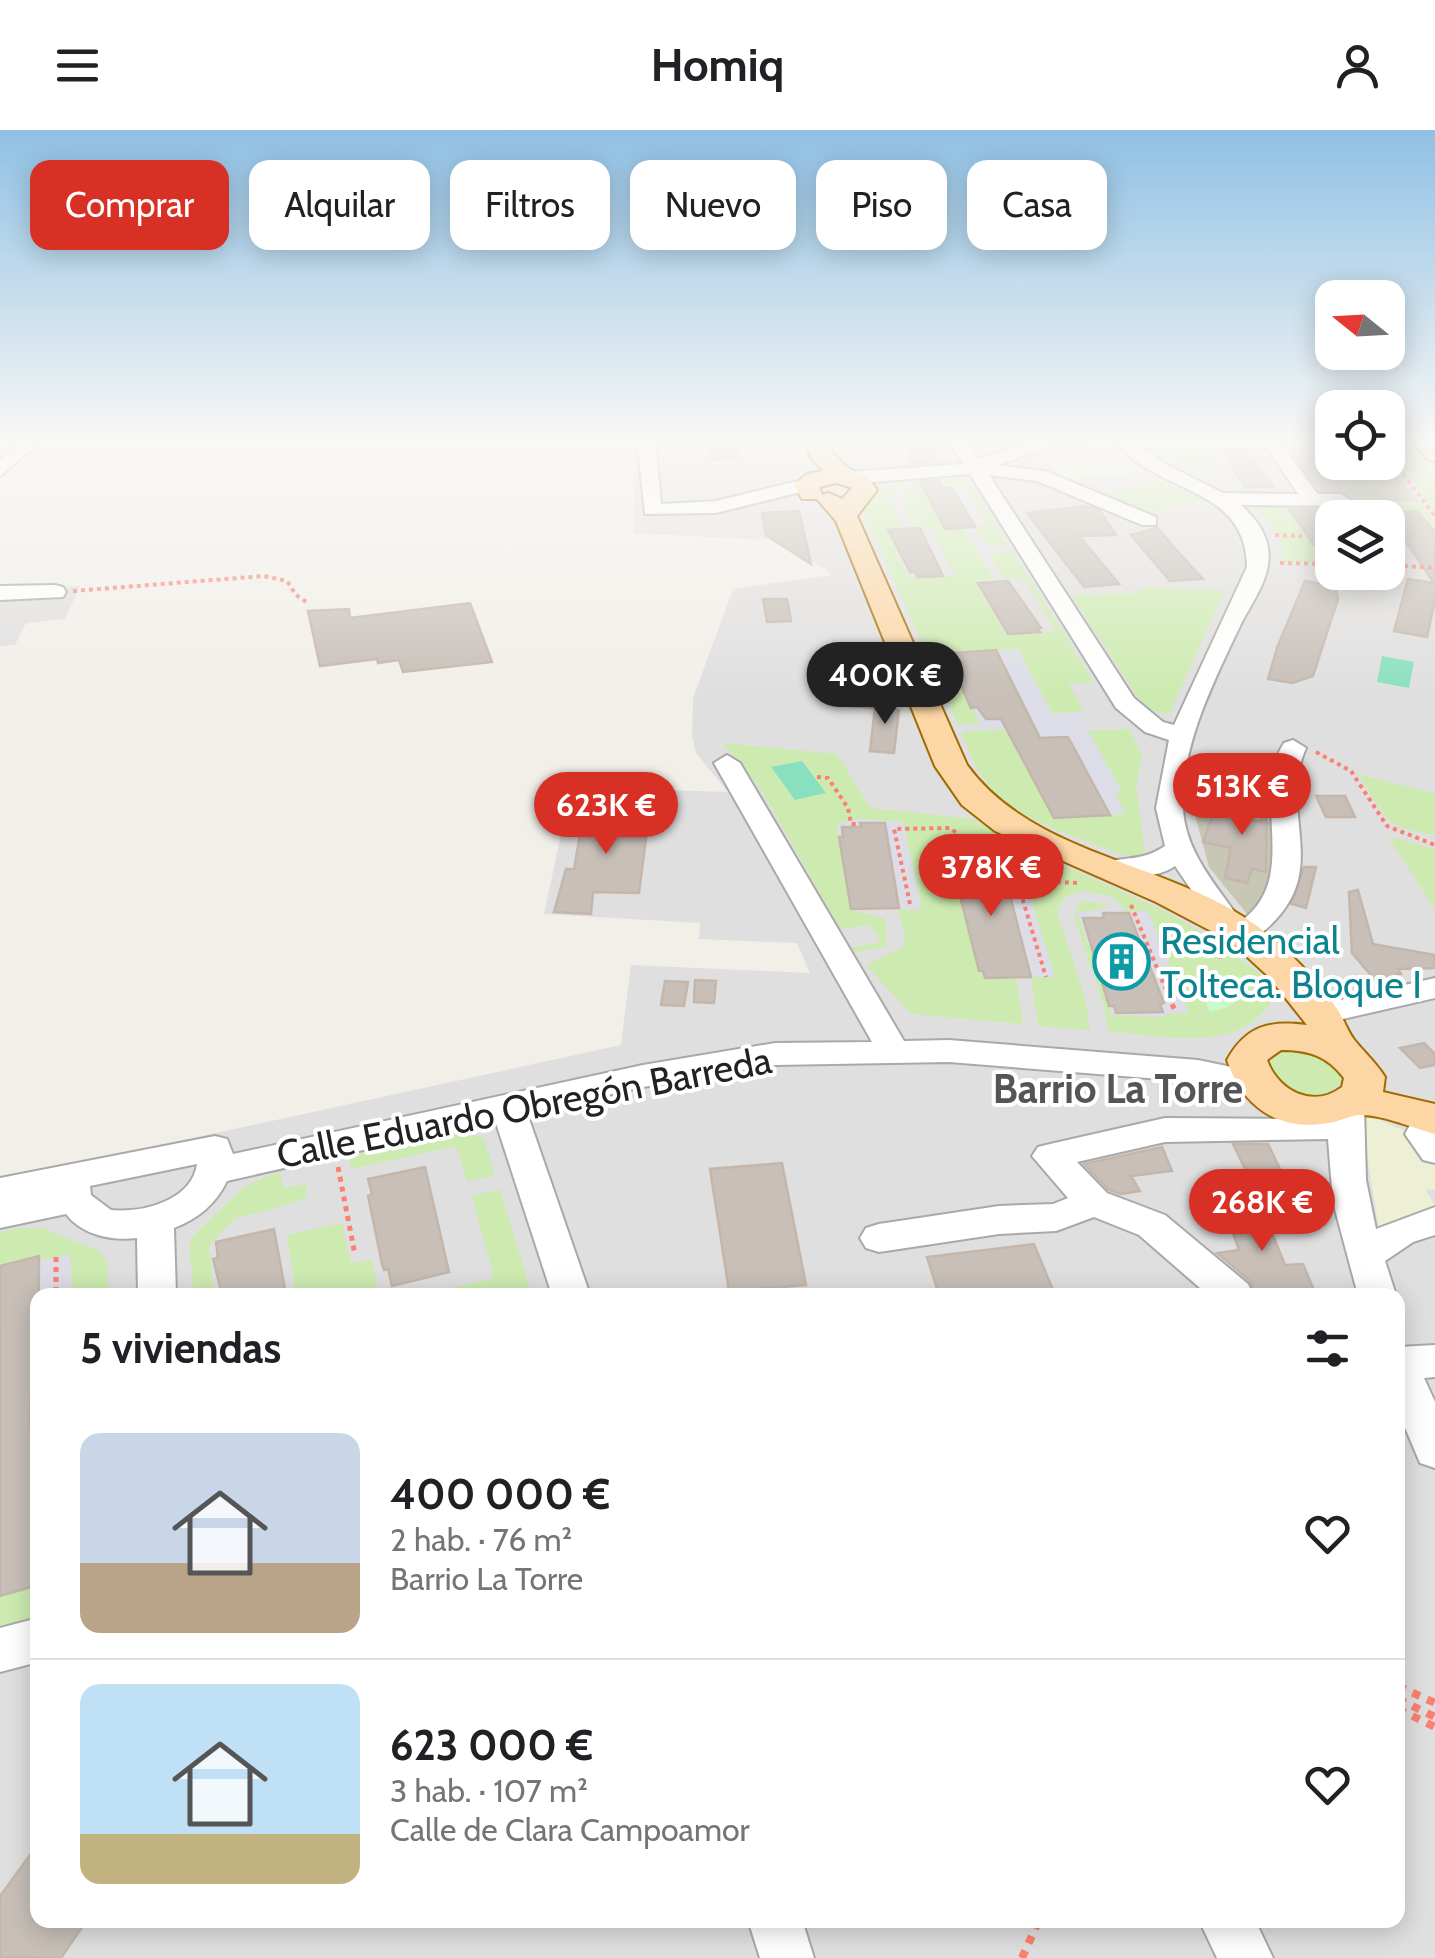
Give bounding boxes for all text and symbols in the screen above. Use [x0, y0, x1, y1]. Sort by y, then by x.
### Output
icon: menu [50, 38, 105, 93]
text: Homiq [651, 38, 784, 92]
icon: person [1330, 38, 1385, 93]
chip: Comprar [30, 160, 229, 250]
chip: Alquilar [249, 160, 430, 250]
chip: Filtros [450, 160, 610, 250]
chip: Nuevo [630, 160, 796, 250]
chip: Piso [816, 160, 947, 250]
chip: Casa [967, 160, 1107, 250]
north arrow [1315, 280, 1405, 370]
map controls [1315, 280, 1405, 590]
button: locate [1315, 390, 1405, 480]
button: layers [1315, 500, 1405, 590]
pin: 400K € [804, 642, 966, 727]
text: 400K € [829, 655, 941, 694]
pin: 513K € [1161, 753, 1323, 838]
text: 513K € [1195, 766, 1289, 805]
pin: 623K € [525, 772, 687, 857]
text: 623K € [556, 785, 656, 824]
pin: 378K € [910, 834, 1072, 919]
text: 378K € [941, 847, 1041, 886]
place label: Residencial Tolteca. Bloque I [1160, 917, 1422, 1008]
building icon: Residencial Tolteca. Bloque I [1091, 932, 1151, 992]
street label: Calle Eduardo Obregón Barreda [273, 1036, 775, 1178]
district label: Barrio La Torre [993, 1064, 1243, 1113]
pin: 268K € [1181, 1169, 1343, 1254]
text: 268K € [1211, 1182, 1313, 1221]
icon: filters [1300, 1321, 1355, 1376]
text: 5 viviendas [80, 1322, 281, 1374]
text: 400 000 € [390, 1468, 610, 1520]
icon: home [160, 1473, 280, 1593]
icon: heart [1300, 1506, 1355, 1561]
text: 2 hab. · 76 m² [390, 1520, 572, 1559]
text: Barrio La Torre [390, 1559, 583, 1598]
text: 623 000 € [390, 1719, 593, 1771]
icon: home [160, 1724, 280, 1844]
icon: heart [1300, 1757, 1355, 1812]
text: 3 hab. · 107 m² [390, 1771, 588, 1810]
text: Calle de Clara Campoamor [390, 1810, 750, 1849]

